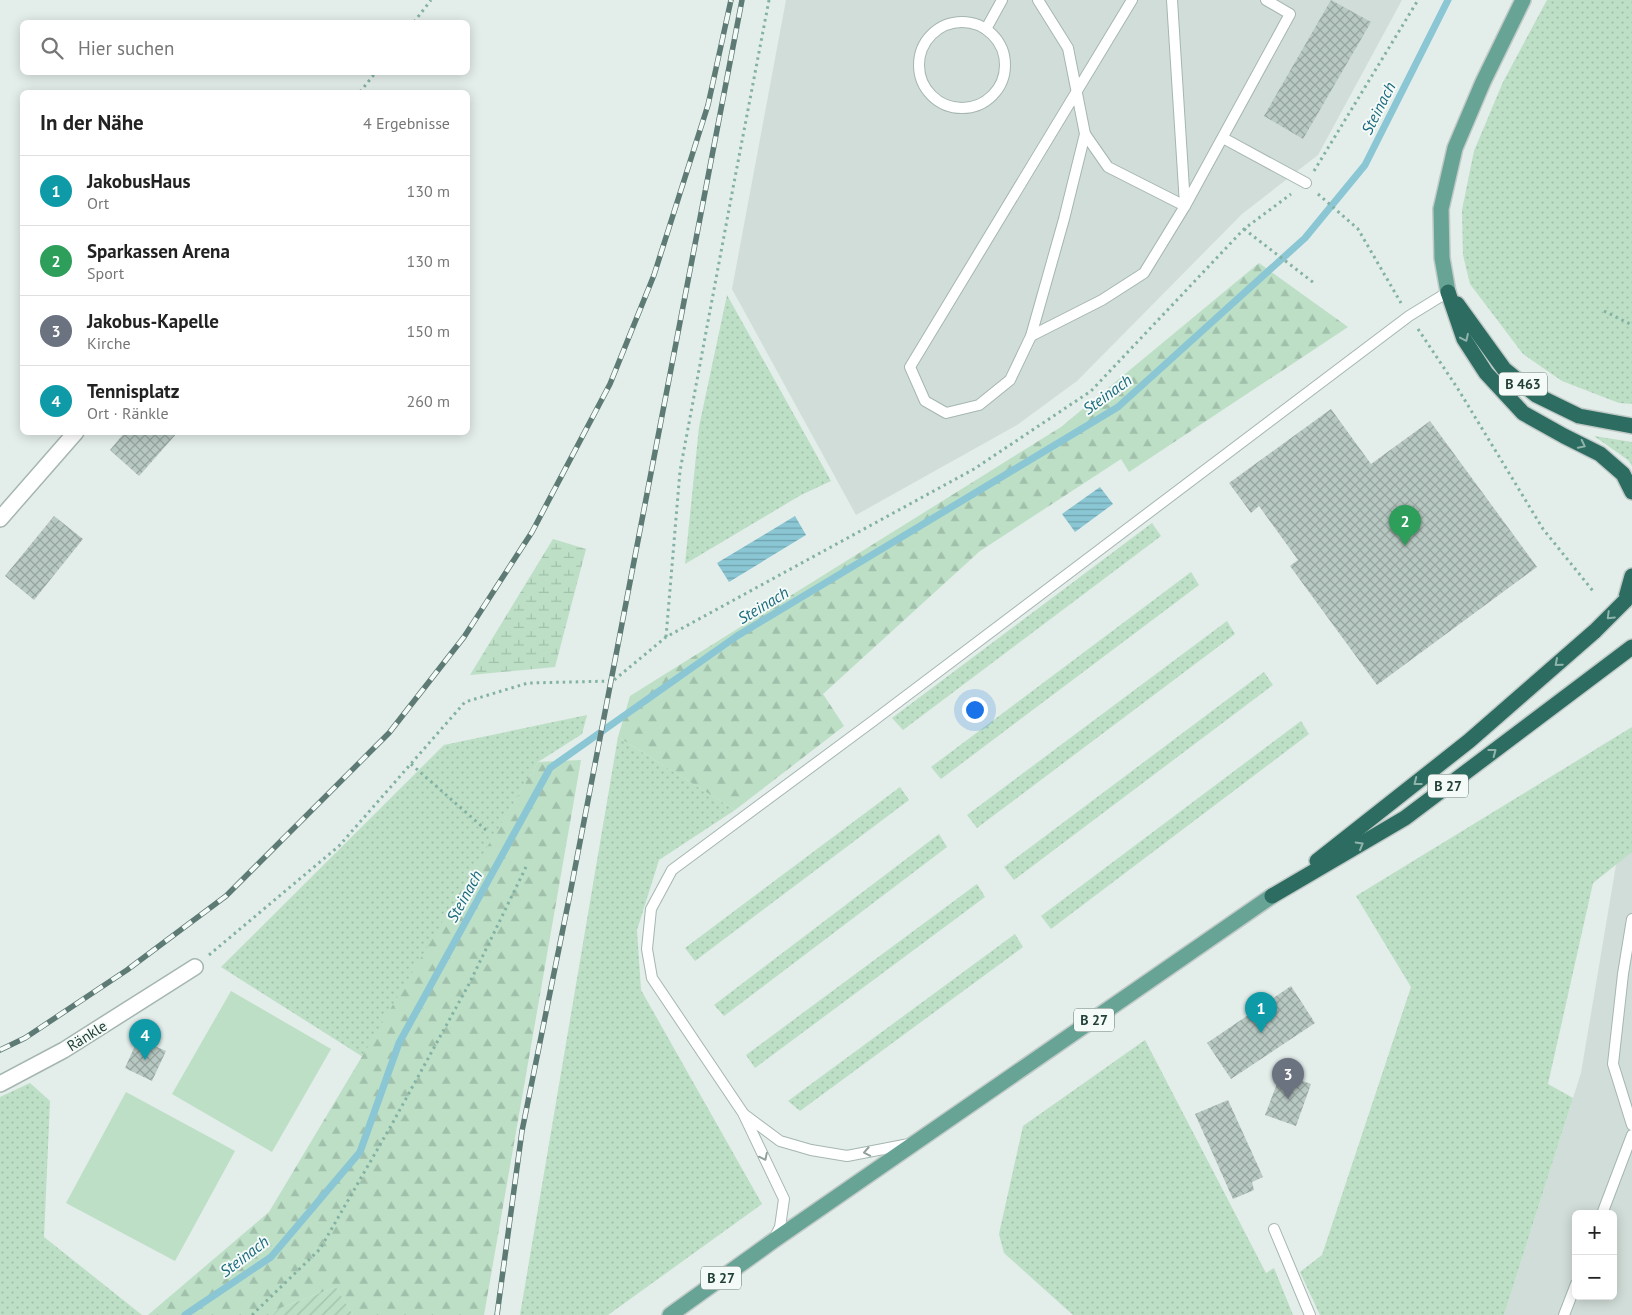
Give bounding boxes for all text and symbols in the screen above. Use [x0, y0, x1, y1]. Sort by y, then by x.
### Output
search box [20, 20, 470, 75]
icon: search [38, 34, 66, 62]
text: Hier suchen [78, 36, 174, 60]
water label: Steinach [1356, 79, 1400, 137]
text: In der Nähe [40, 109, 144, 136]
text: 4 Ergebnisse [363, 113, 450, 133]
text: JakobusHaus [87, 169, 191, 193]
text: 1 [51, 181, 61, 201]
text: 130 m [407, 181, 450, 201]
text: Ort [87, 193, 109, 213]
text: Sparkassen Arena [87, 239, 230, 263]
text: 2 [51, 251, 61, 271]
text: 130 m [407, 251, 450, 271]
text: Sport [87, 263, 124, 283]
text: Jakobus-Kapelle [87, 309, 219, 333]
text: 3 [51, 321, 61, 341]
text: 150 m [407, 321, 450, 341]
text: Kirche [87, 333, 131, 353]
one-way arrow [1458, 333, 1469, 342]
water label: Steinach [1078, 369, 1136, 419]
road number: B 463 [1499, 372, 1547, 396]
text: Tennisplatz [87, 379, 179, 403]
text: 4 [51, 391, 61, 411]
text: 260 m [407, 391, 450, 411]
text: Ort · Ränkle [87, 403, 169, 423]
one-way arrow [1576, 439, 1585, 449]
pin: 2 [1389, 505, 1421, 546]
water label: Steinach [734, 582, 792, 628]
one-way arrow [1606, 610, 1615, 619]
one-way arrow [1554, 657, 1563, 666]
your location [962, 697, 988, 723]
one-way arrow [1487, 750, 1496, 758]
road number: B 27 [1428, 774, 1468, 798]
one-way arrow [1413, 776, 1423, 785]
one-way arrow [1354, 841, 1363, 851]
water label: Steinach [442, 867, 486, 925]
pin: 1 [1245, 992, 1277, 1033]
road number: B 27 [1074, 1008, 1114, 1032]
street label: Ränkle [63, 1016, 110, 1055]
pin: 4 [129, 1019, 161, 1060]
pin: 3 [1272, 1058, 1304, 1099]
one-way arrow [863, 1147, 871, 1157]
one-way arrow [757, 1152, 768, 1161]
map controls [1572, 1210, 1617, 1300]
button: + [1572, 1210, 1617, 1255]
water label: Steinach [216, 1231, 272, 1281]
button: − [1572, 1255, 1617, 1300]
road number: B 27 [701, 1266, 741, 1290]

